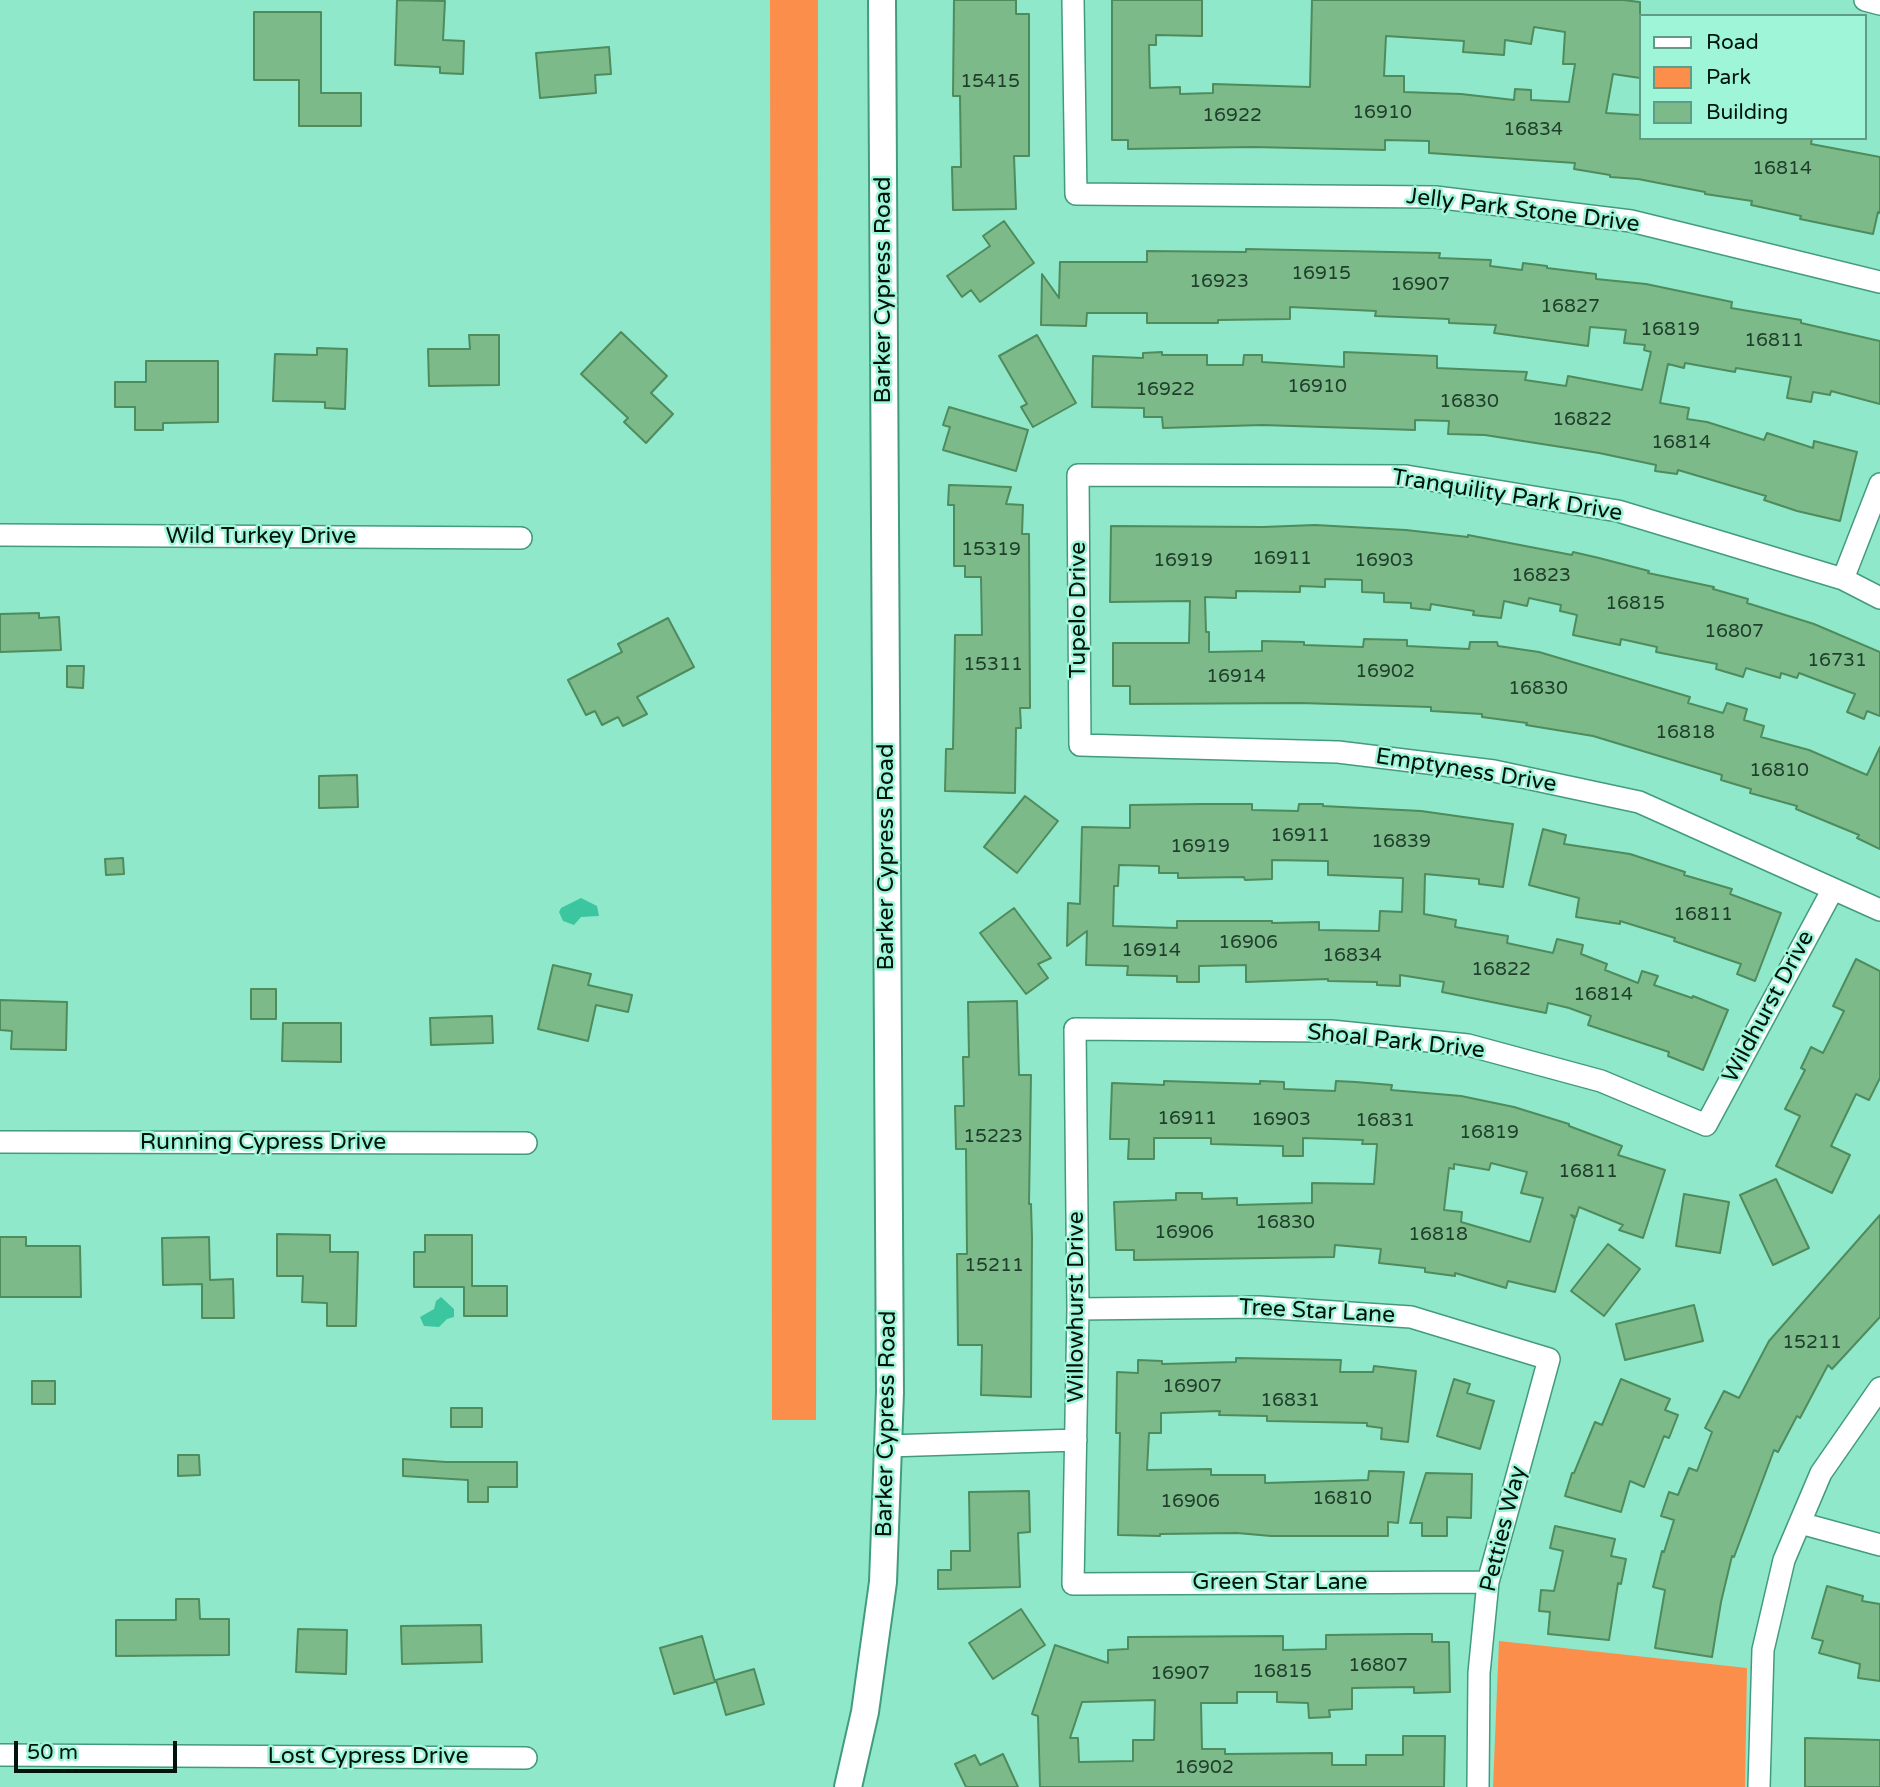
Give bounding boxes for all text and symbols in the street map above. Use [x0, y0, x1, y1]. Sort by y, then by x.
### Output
legend [1638, 14, 1866, 140]
text: Road [1706, 30, 1759, 55]
text: Park [1706, 65, 1751, 90]
house number: 15415 [960, 71, 1020, 93]
text: Building [1706, 100, 1788, 125]
house number: 16910 [1352, 102, 1412, 124]
house number: 16922 [1202, 105, 1262, 127]
house number: 16834 [1503, 119, 1563, 141]
house number: 16814 [1752, 158, 1812, 180]
street label: Barker Cypress Road [870, 177, 898, 403]
street label: Jelly Park Stone Drive [1405, 183, 1641, 239]
house number: 16915 [1291, 263, 1351, 285]
house number: 16923 [1189, 271, 1249, 293]
house number: 16907 [1390, 274, 1450, 296]
house number: 16827 [1540, 296, 1600, 318]
house number: 16819 [1640, 319, 1700, 341]
house number: 16811 [1744, 330, 1804, 352]
house number: 16910 [1287, 376, 1347, 398]
house number: 16922 [1135, 379, 1195, 401]
house number: 16830 [1439, 391, 1499, 413]
house number: 16822 [1552, 409, 1612, 431]
house number: 16814 [1651, 432, 1711, 454]
street label: Tranquility Park Drive [1390, 464, 1624, 528]
street label: Wild Turkey Drive [166, 523, 356, 551]
house number: 15319 [961, 539, 1021, 561]
street label: Tupelo Drive [1065, 542, 1093, 678]
house number: 16911 [1252, 548, 1312, 570]
house number: 16919 [1153, 550, 1213, 572]
house number: 16903 [1354, 550, 1414, 572]
house number: 16823 [1511, 565, 1571, 587]
house number: 16815 [1605, 593, 1665, 615]
house number: 16807 [1704, 621, 1764, 643]
house number: 16731 [1807, 650, 1867, 672]
house number: 15311 [963, 654, 1023, 676]
house number: 16902 [1355, 661, 1415, 683]
house number: 16914 [1206, 666, 1266, 688]
house number: 16830 [1508, 678, 1568, 700]
house number: 16818 [1655, 722, 1715, 744]
street label: Emptyness Drive [1374, 743, 1558, 799]
street label: Barker Cypress Road [873, 744, 901, 970]
house number: 16810 [1749, 760, 1809, 782]
house number: 16911 [1270, 825, 1330, 847]
house number: 16839 [1371, 831, 1431, 853]
house number: 16919 [1170, 836, 1230, 858]
house number: 16811 [1673, 904, 1733, 926]
street label: Wildhurst Drive [1717, 926, 1821, 1088]
house number: 16906 [1218, 932, 1278, 954]
house number: 16914 [1121, 940, 1181, 962]
house number: 16834 [1322, 945, 1382, 967]
house number: 16822 [1471, 959, 1531, 981]
house number: 16814 [1573, 984, 1633, 1006]
street label: Shoal Park Drive [1306, 1019, 1486, 1065]
house number: 16911 [1157, 1108, 1217, 1130]
house number: 16903 [1251, 1109, 1311, 1131]
house number: 16831 [1355, 1110, 1415, 1132]
house number: 16819 [1459, 1122, 1519, 1144]
house number: 15223 [963, 1126, 1023, 1148]
street label: Running Cypress Drive [140, 1129, 386, 1157]
house number: 16811 [1558, 1161, 1618, 1183]
street label: Willowhurst Drive [1063, 1211, 1091, 1403]
house number: 16830 [1255, 1212, 1315, 1234]
house number: 16906 [1154, 1222, 1214, 1244]
house number: 16818 [1408, 1224, 1468, 1246]
house number: 15211 [964, 1255, 1024, 1277]
street label: Tree Star Lane [1238, 1294, 1396, 1330]
street label: Barker Cypress Road [871, 1310, 903, 1538]
house number: 15211 [1782, 1332, 1842, 1354]
house number: 16907 [1162, 1376, 1222, 1398]
house number: 16831 [1260, 1390, 1320, 1412]
street label: Petties Way [1475, 1463, 1533, 1595]
house number: 16810 [1312, 1488, 1372, 1510]
house number: 16906 [1160, 1491, 1220, 1513]
street label: Green Star Lane [1192, 1569, 1368, 1597]
house number: 16807 [1348, 1655, 1408, 1677]
house number: 16815 [1252, 1661, 1312, 1683]
house number: 16907 [1150, 1663, 1210, 1685]
scale bar [18, 1728, 180, 1772]
text: 50 m [27, 1740, 78, 1765]
street label: Lost Cypress Drive [268, 1743, 468, 1771]
house number: 16902 [1174, 1757, 1234, 1779]

